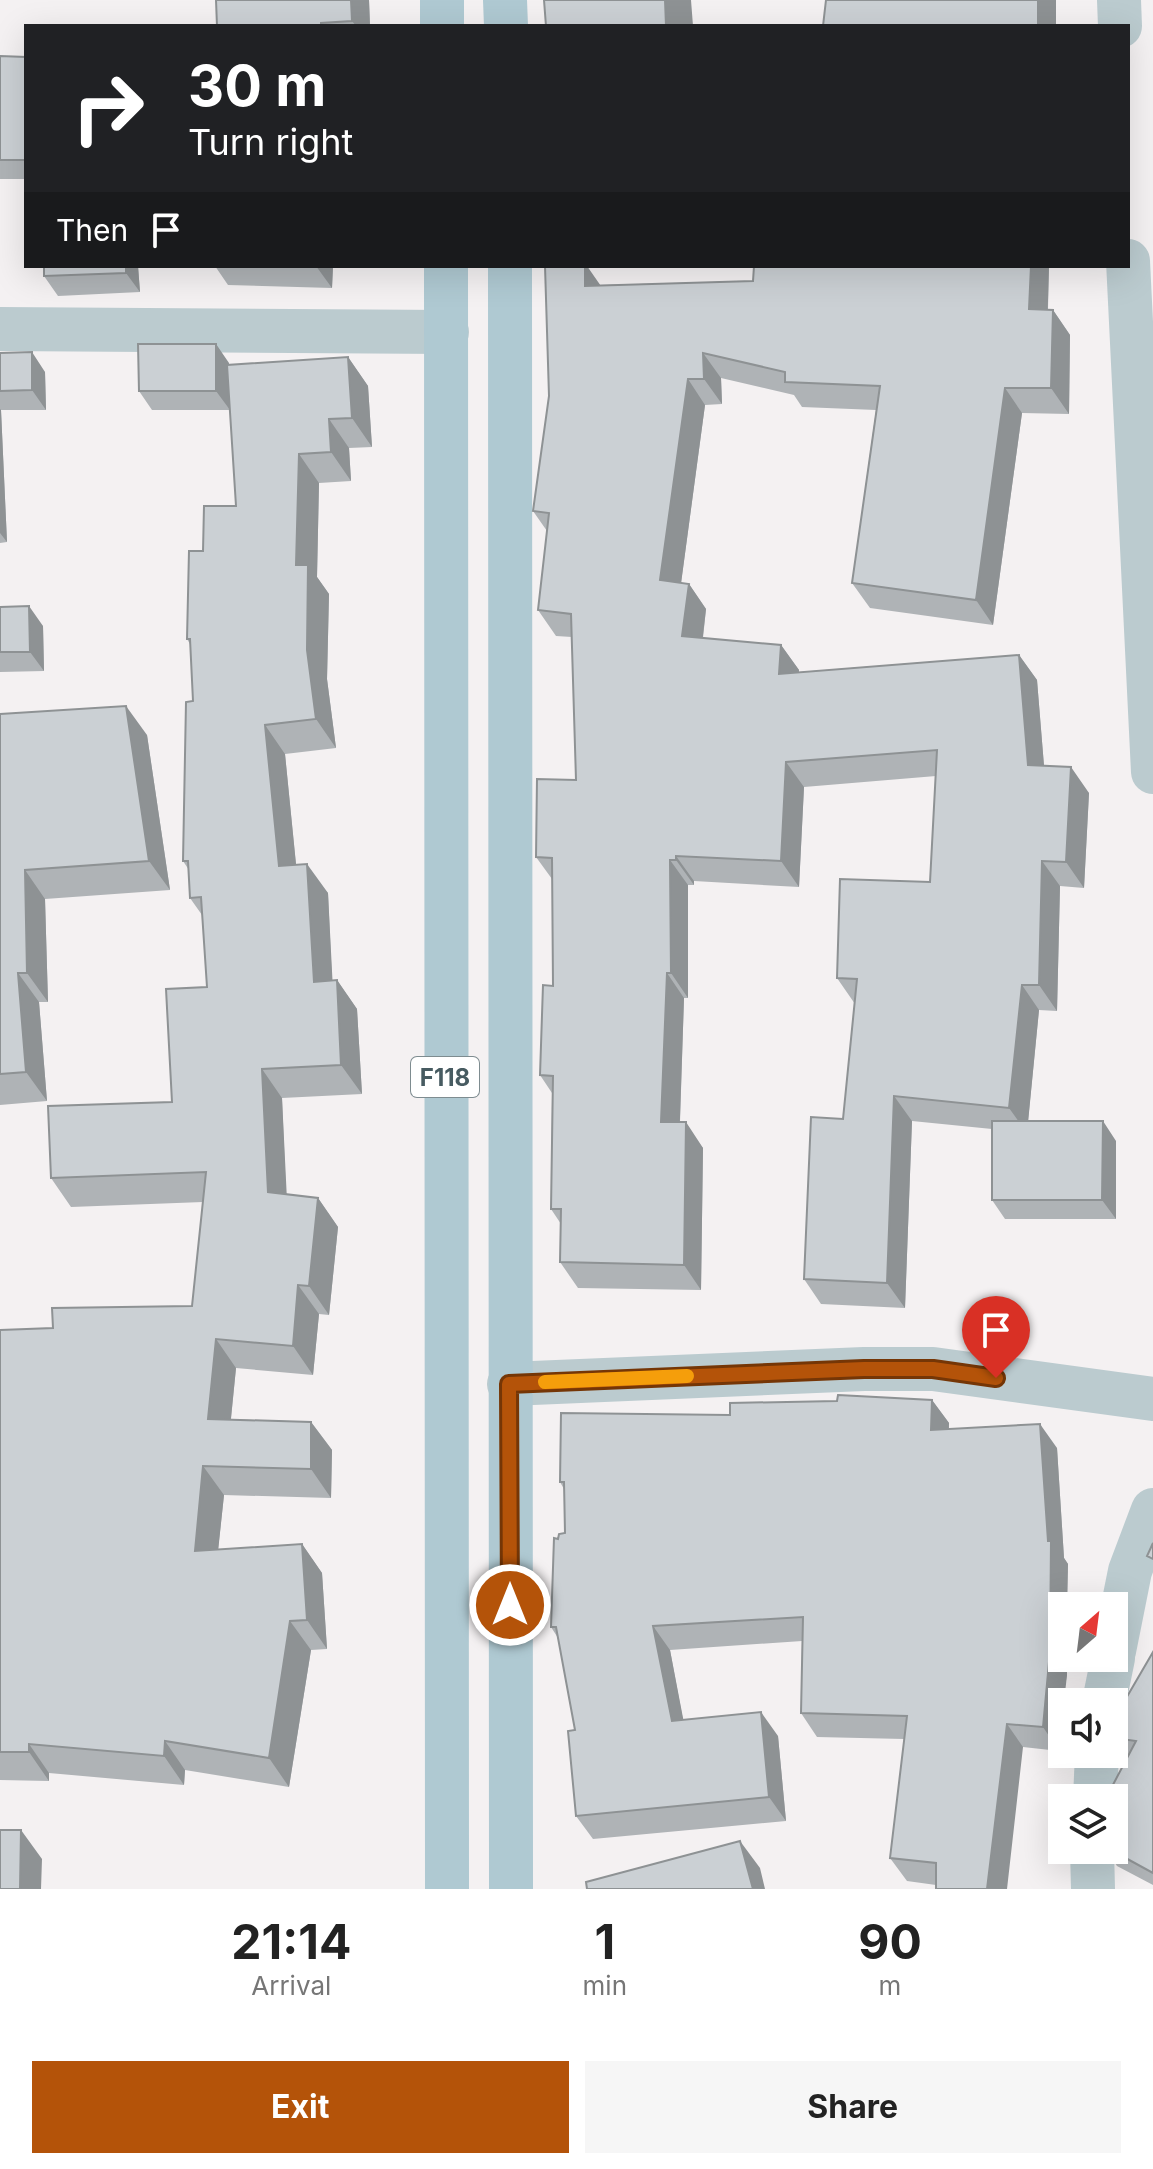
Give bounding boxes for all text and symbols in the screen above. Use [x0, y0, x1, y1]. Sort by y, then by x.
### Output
text: 30 m [188, 52, 326, 120]
icon: right [56, 56, 160, 160]
text: Turn right [188, 120, 353, 164]
icon: arrive [144, 208, 188, 252]
text: Then [56, 212, 128, 248]
road number: F118 [411, 1057, 479, 1097]
pin [962, 1296, 1030, 1378]
icon: arrive [974, 1308, 1018, 1352]
position arrow [468, 1563, 552, 1647]
north arrow [1048, 1592, 1128, 1672]
map controls [1048, 1592, 1128, 1864]
button: sound [1048, 1688, 1128, 1768]
button: layers [1048, 1784, 1128, 1864]
text: 21:14 [231, 1912, 351, 1971]
text: 1 [594, 1912, 615, 1971]
text: 90 [858, 1912, 922, 1971]
text: Arrival [251, 1970, 331, 2001]
text: min [583, 1970, 627, 2001]
text: m [879, 1970, 901, 2001]
button: Exit [32, 2061, 569, 2153]
button: Share [585, 2061, 1121, 2153]

